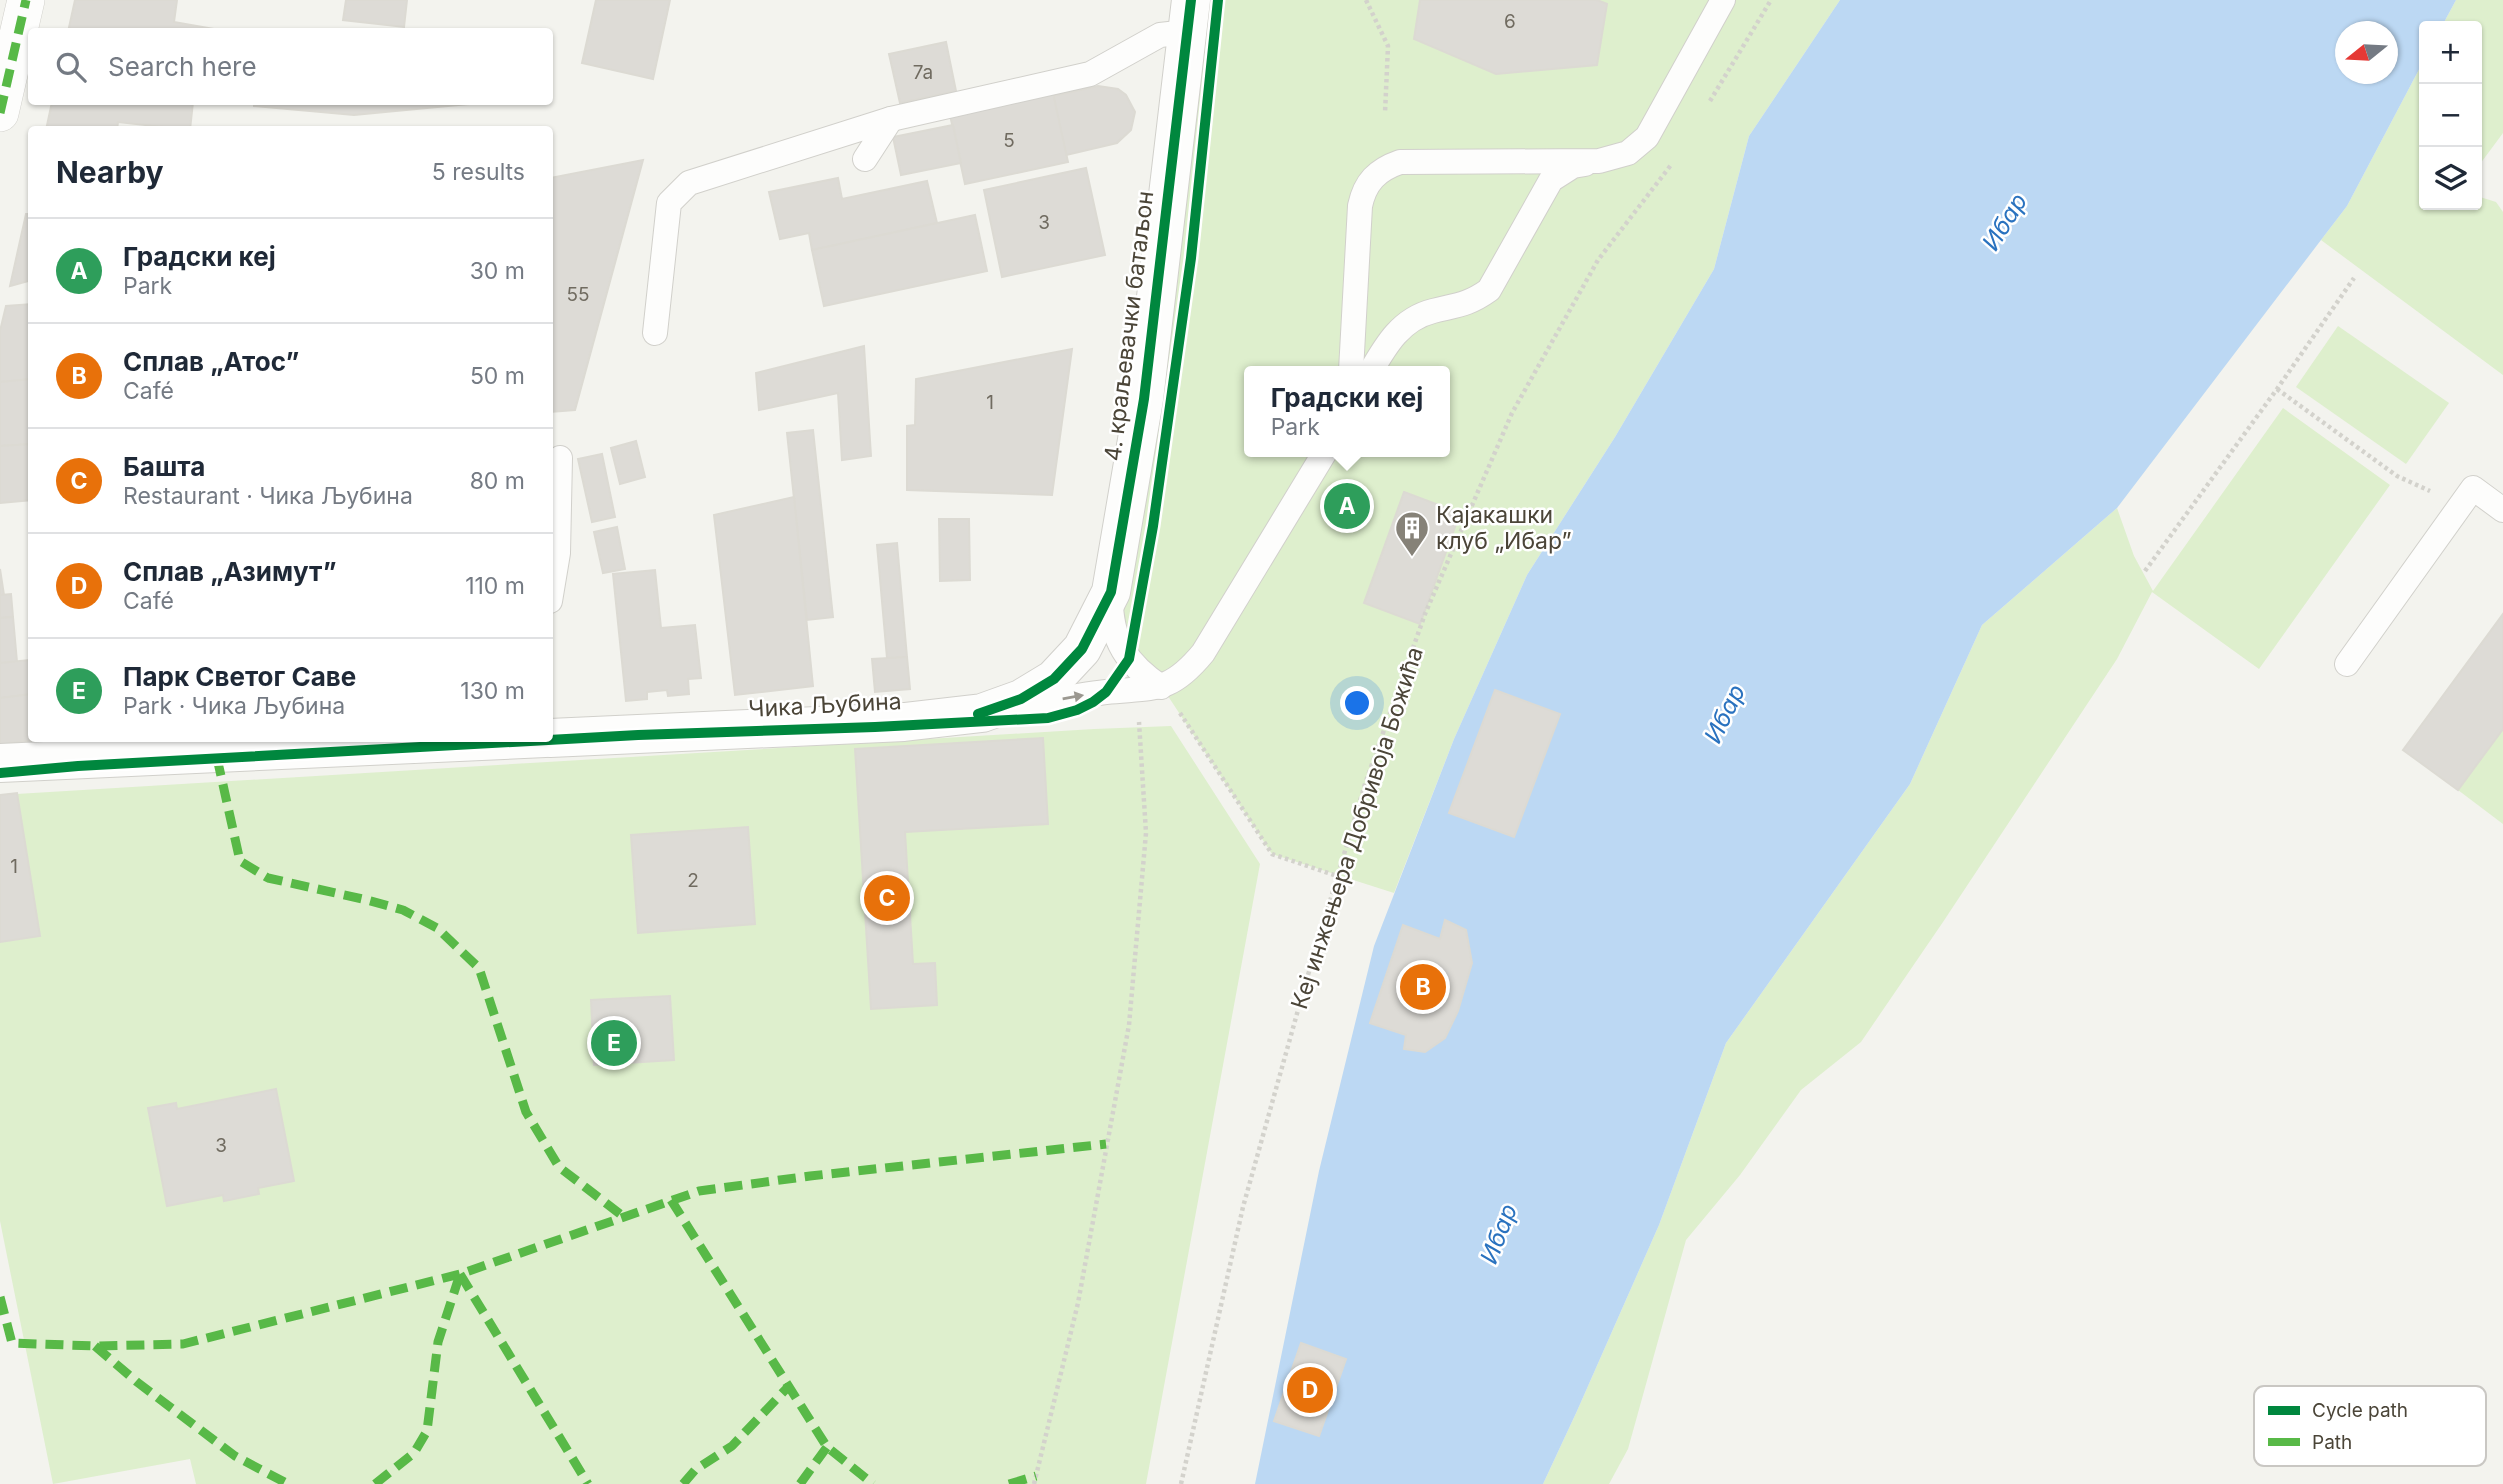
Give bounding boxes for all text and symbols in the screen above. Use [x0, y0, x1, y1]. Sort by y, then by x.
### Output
house number: 6 [1504, 10, 1516, 33]
north arrow [2335, 21, 2398, 84]
map controls [2419, 21, 2482, 210]
button: + [2419, 21, 2482, 84]
search box [28, 28, 553, 105]
icon: search [52, 48, 90, 86]
text: Search here [108, 51, 257, 82]
house number: 7a [913, 61, 933, 84]
button: − [2419, 84, 2482, 147]
house number: 5 [1003, 129, 1015, 152]
button: layers [2419, 147, 2482, 210]
text: Nearby [56, 154, 164, 190]
text: 5 results [432, 158, 525, 186]
water label: Ибар [1976, 188, 2033, 256]
street label: 4. краљевачки батаљон [1099, 189, 1159, 463]
house number: 3 [1038, 211, 1050, 234]
text: Градски кеј [123, 241, 276, 272]
text: A [70, 257, 88, 285]
text: 30 m [470, 257, 525, 285]
text: Park [123, 272, 172, 300]
house number: 55 [566, 283, 590, 306]
text: Сплав „Атос” [123, 346, 299, 377]
text: B [71, 362, 87, 390]
text: 50 m [470, 362, 525, 390]
popup [1244, 366, 1450, 457]
text: Café [123, 377, 174, 405]
text: Градски кеј [1271, 382, 1423, 413]
house number: 1 [986, 391, 994, 414]
text: Park [1271, 413, 1320, 441]
text: Башта [123, 451, 205, 482]
text: C [70, 467, 88, 495]
text: 80 m [470, 467, 525, 495]
pin: A [1324, 480, 1370, 532]
text: Restaurant · Чика Љубина [123, 482, 413, 510]
place label: Кајакашки клуб „Ибар” [1436, 501, 1572, 555]
building icon: Кајакашки клуб „Ибар” [1393, 509, 1431, 558]
text: Сплав „Азимут” [123, 556, 337, 587]
text: D [71, 572, 87, 600]
text: 110 m [465, 572, 525, 600]
text: Café [123, 587, 174, 615]
street label: Кеј инжењера Добривоја Божића [1285, 643, 1429, 1013]
text: Парк Светог Саве [123, 661, 356, 692]
text: E [72, 677, 86, 705]
text: 130 m [460, 677, 525, 705]
water label: Ибар [1698, 680, 1751, 748]
your location [1340, 686, 1374, 720]
street label: Чика Љубина [748, 687, 902, 723]
one-way arrow [1062, 691, 1084, 702]
text: Park · Чика Љубина [123, 692, 345, 720]
house number: 1 [10, 855, 18, 878]
house number: 2 [687, 869, 699, 892]
pin: C [864, 872, 910, 924]
pin: B [1400, 961, 1446, 1013]
pin: E [591, 1017, 637, 1069]
house number: 3 [215, 1134, 227, 1157]
water label: Ибар [1474, 1200, 1523, 1268]
pin: D [1287, 1364, 1333, 1416]
legend [2254, 1386, 2486, 1466]
text: Cycle path [2312, 1399, 2408, 1422]
text: Path [2312, 1431, 2352, 1454]

